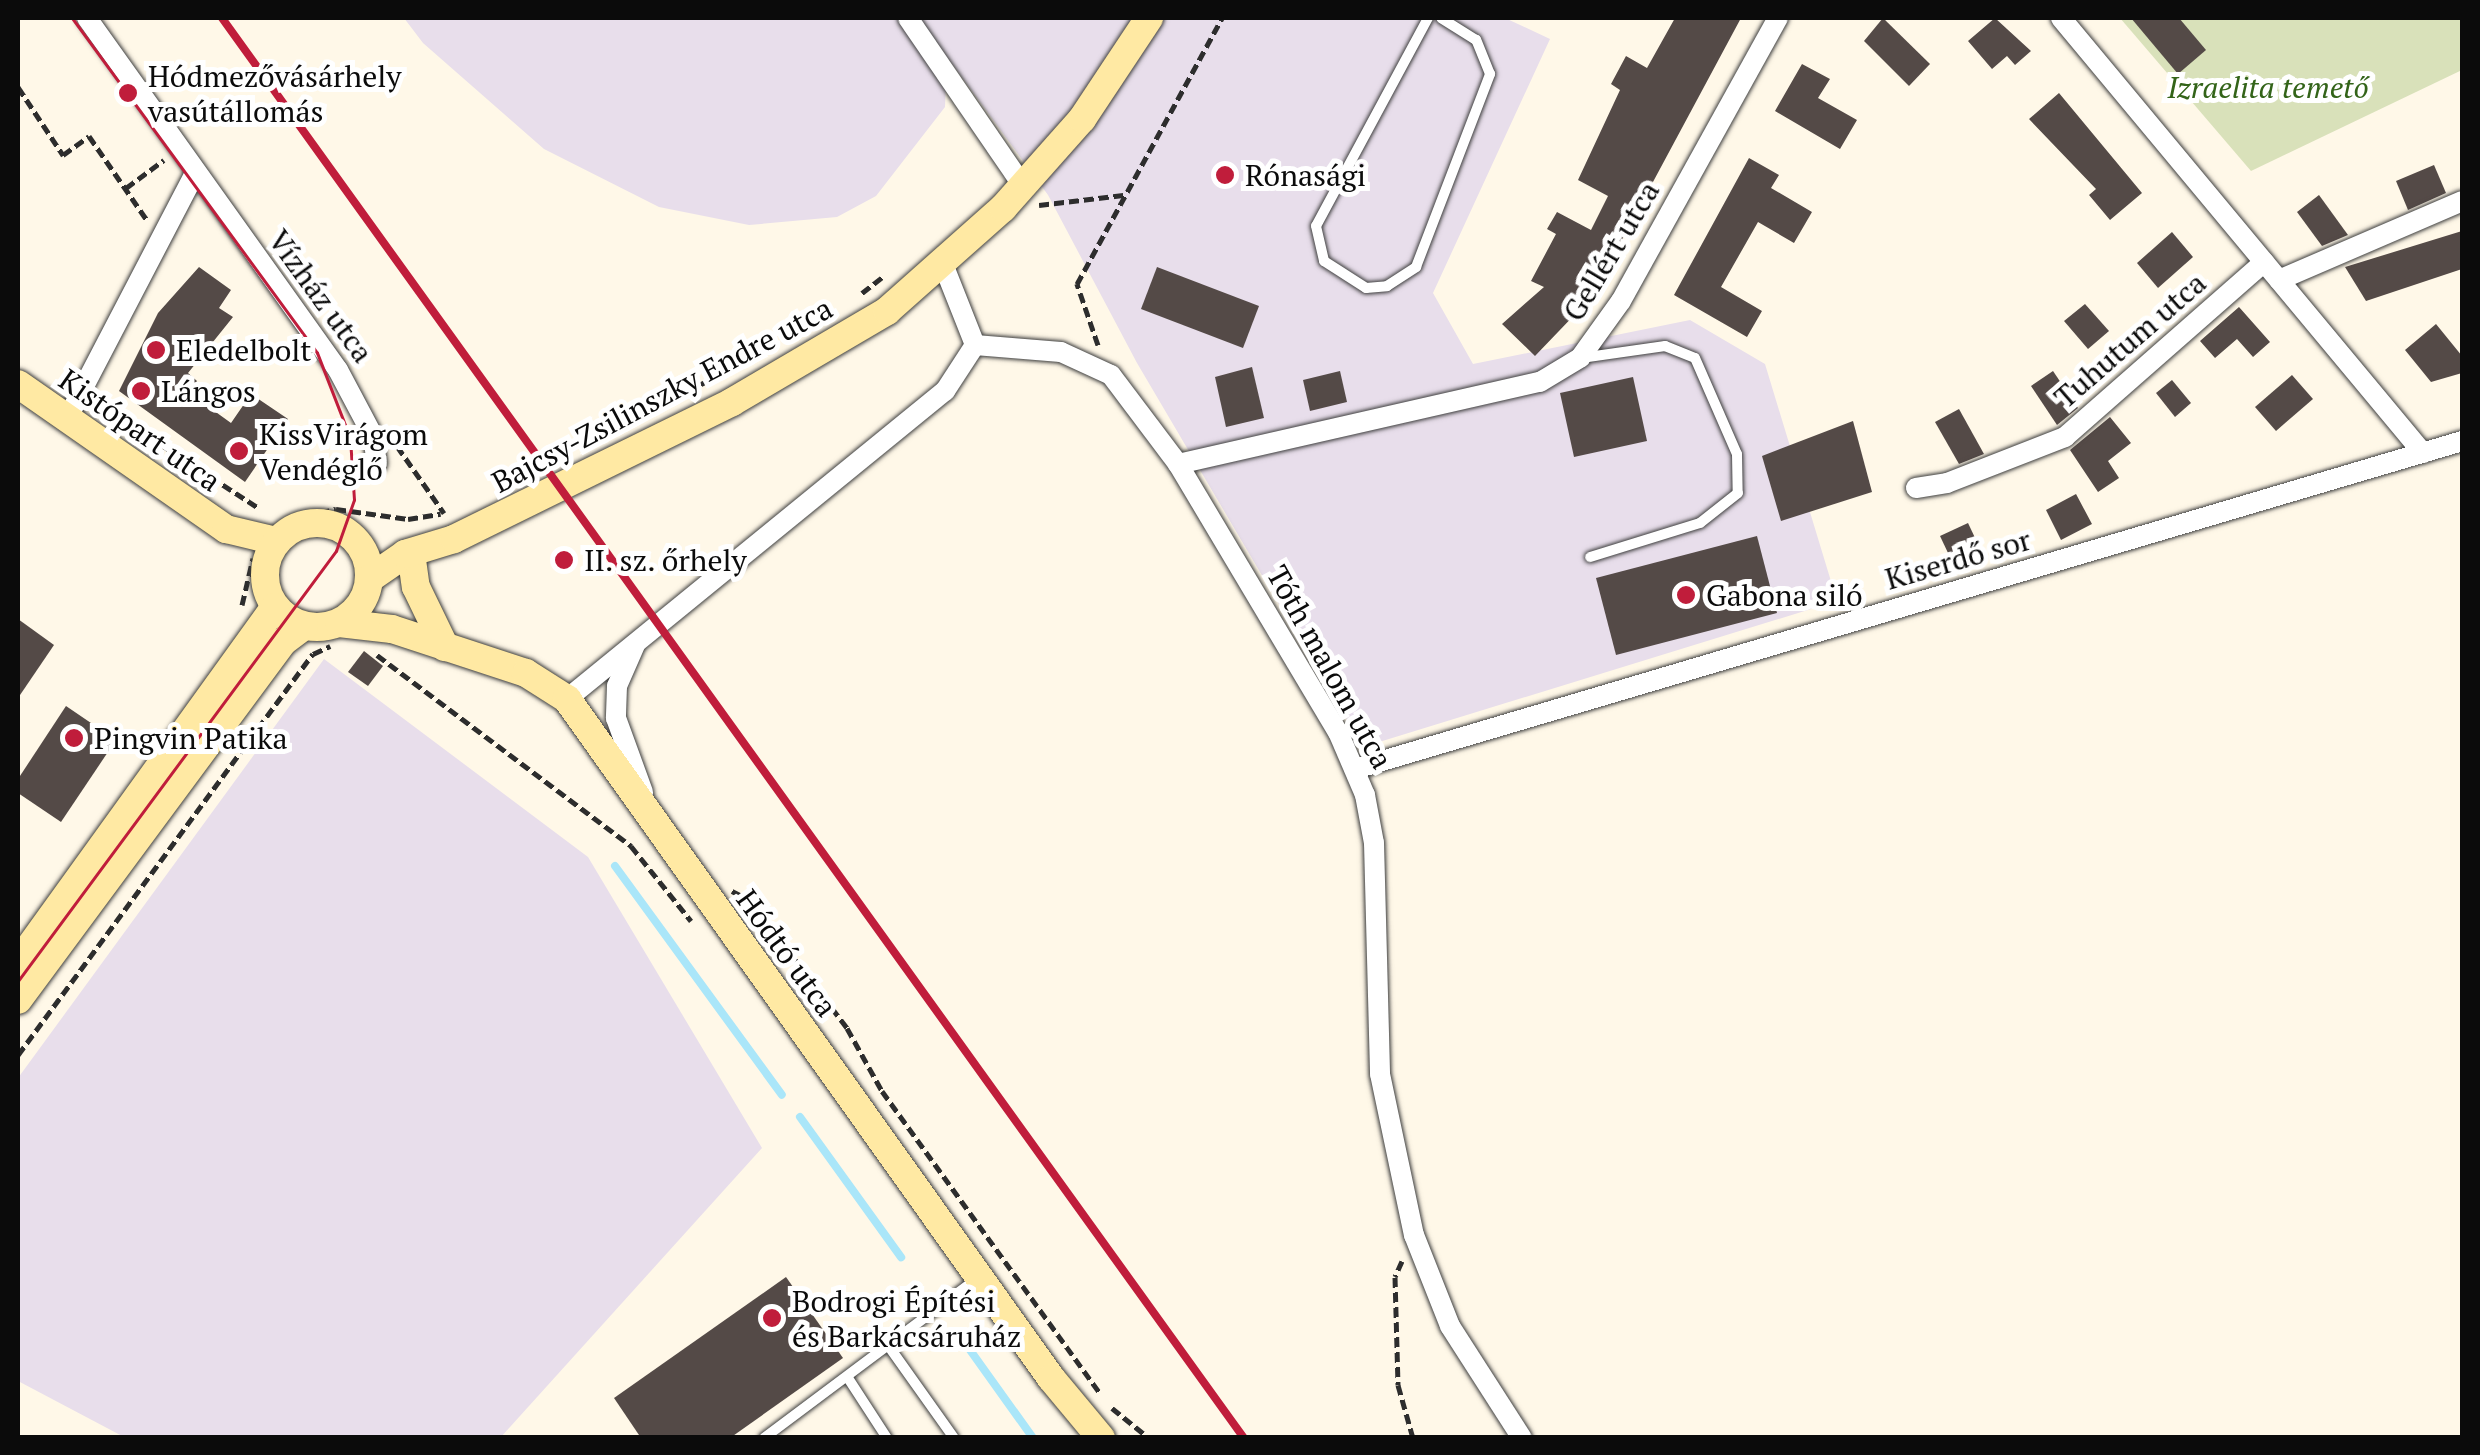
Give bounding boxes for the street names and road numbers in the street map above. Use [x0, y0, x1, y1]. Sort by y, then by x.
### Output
street label: Gellért utca [1555, 175, 1667, 327]
street label: Vízház utca [261, 223, 381, 369]
street label: Tuhutum utca [2047, 265, 2213, 415]
street label: Bajcsy-Zsilinszky Endre utca [486, 290, 838, 500]
street label: Kistópart utca [52, 361, 228, 499]
street label: Kiserdő sor [1881, 521, 2035, 597]
street label: Tóth malom utca [1259, 559, 1401, 775]
street label: Hódtó utca [729, 883, 845, 1023]

